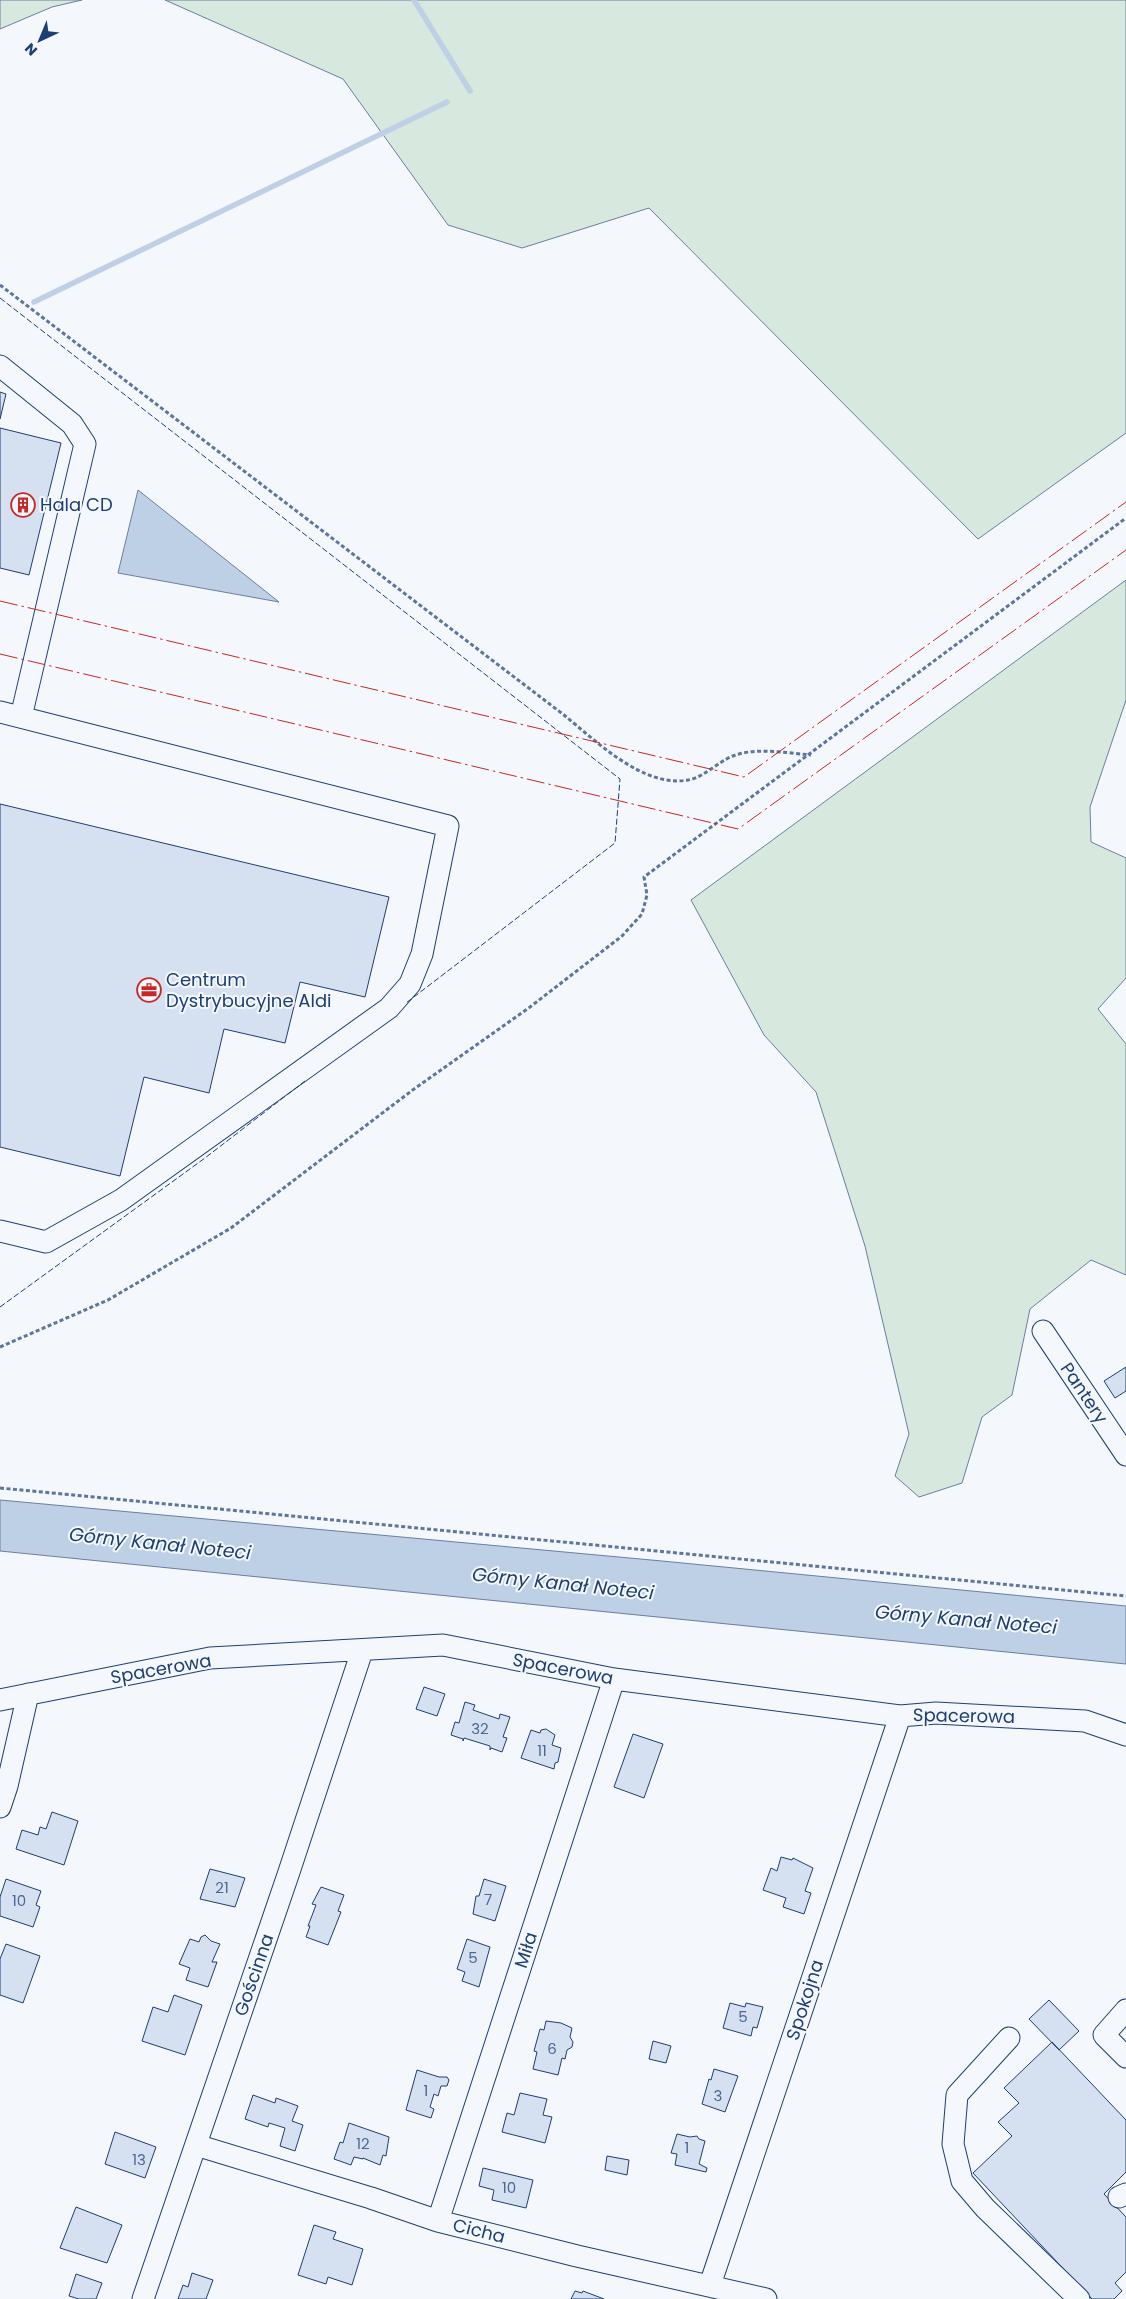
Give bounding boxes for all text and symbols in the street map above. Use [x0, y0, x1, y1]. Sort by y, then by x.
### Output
north arrow [15, 15, 65, 65]
text: N [20, 39, 42, 60]
building icon: Hala CD [10, 492, 36, 518]
place label: Hala CD [40, 492, 113, 517]
place label: Centrum Dystrybucyjne Aldi [166, 967, 332, 1013]
office icon: Centrum Dystrybucyjne Aldi [136, 977, 162, 1003]
street label: Pantery [1055, 1357, 1114, 1428]
water label: Górny Kanał Noteci [68, 1521, 252, 1567]
water label: Górny Kanał Noteci [471, 1561, 655, 1607]
water label: Górny Kanał Noteci [874, 1598, 1058, 1641]
street label: Spacerowa [511, 1646, 616, 1691]
street label: Spacerowa [108, 1647, 213, 1690]
street label: Spacerowa [913, 1702, 1015, 1729]
house number: 32 [471, 1718, 489, 1739]
house number: 11 [537, 1740, 547, 1761]
house number: 21 [215, 1877, 229, 1898]
house number: 7 [484, 1889, 492, 1910]
house number: 10 [12, 1890, 26, 1911]
street label: Miła [508, 1929, 543, 1971]
street label: Gościnna [228, 1930, 279, 2019]
house number: 5 [468, 1947, 478, 1968]
street label: Spokojna [780, 1956, 829, 2043]
house number: 5 [738, 2006, 748, 2027]
house number: 6 [547, 2038, 557, 2059]
house number: 1 [424, 2080, 428, 2101]
house number: 3 [714, 2085, 722, 2106]
house number: 12 [356, 2133, 370, 2154]
house number: 1 [685, 2137, 689, 2158]
house number: 13 [132, 2149, 146, 2170]
house number: 10 [502, 2177, 516, 2198]
street label: Cicha [450, 2212, 508, 2249]

